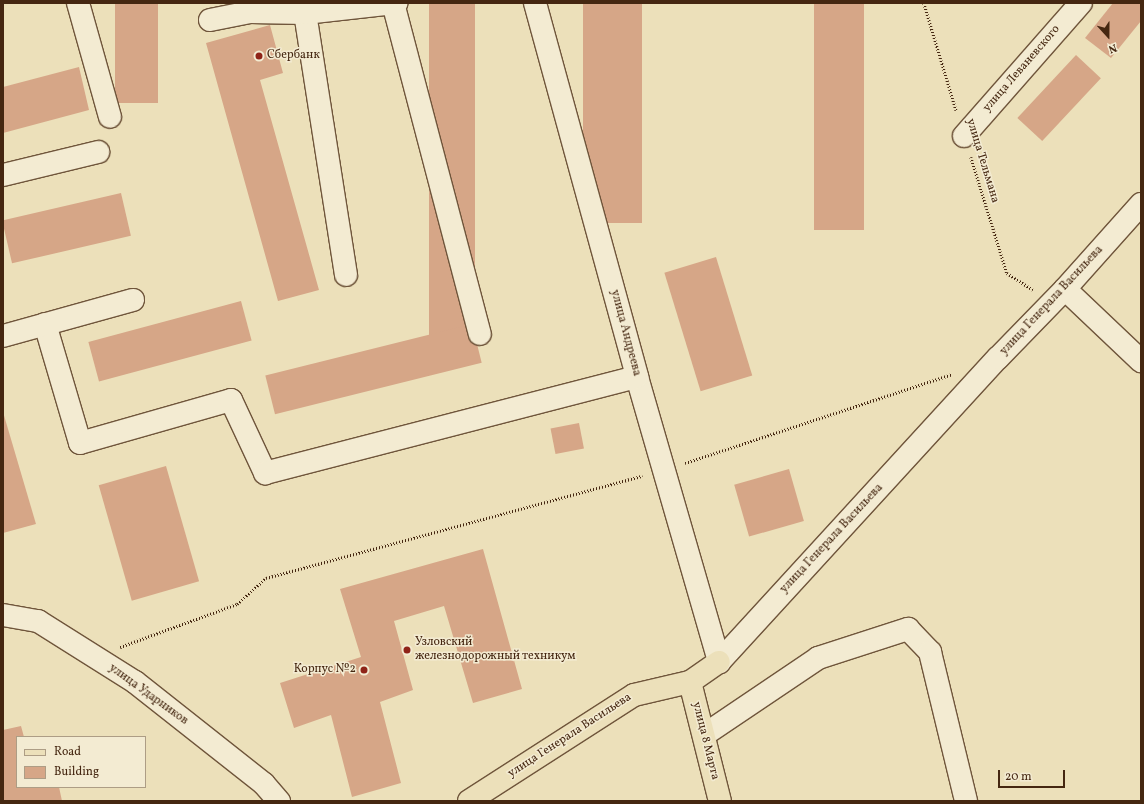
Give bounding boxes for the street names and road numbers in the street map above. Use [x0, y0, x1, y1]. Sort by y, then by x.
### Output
street label: улица Леваневского [980, 23, 1064, 115]
street label: улица Тельмана [962, 117, 1002, 205]
street label: улица Генерала Васильева [997, 243, 1107, 359]
street label: улица Андреева [607, 288, 643, 378]
street label: улица Генерала Васильева [777, 481, 887, 597]
street label: улица Ударников [106, 661, 190, 729]
street label: улица Генерала Васильева [506, 691, 634, 781]
street label: улица 8 Марта [688, 700, 722, 782]

